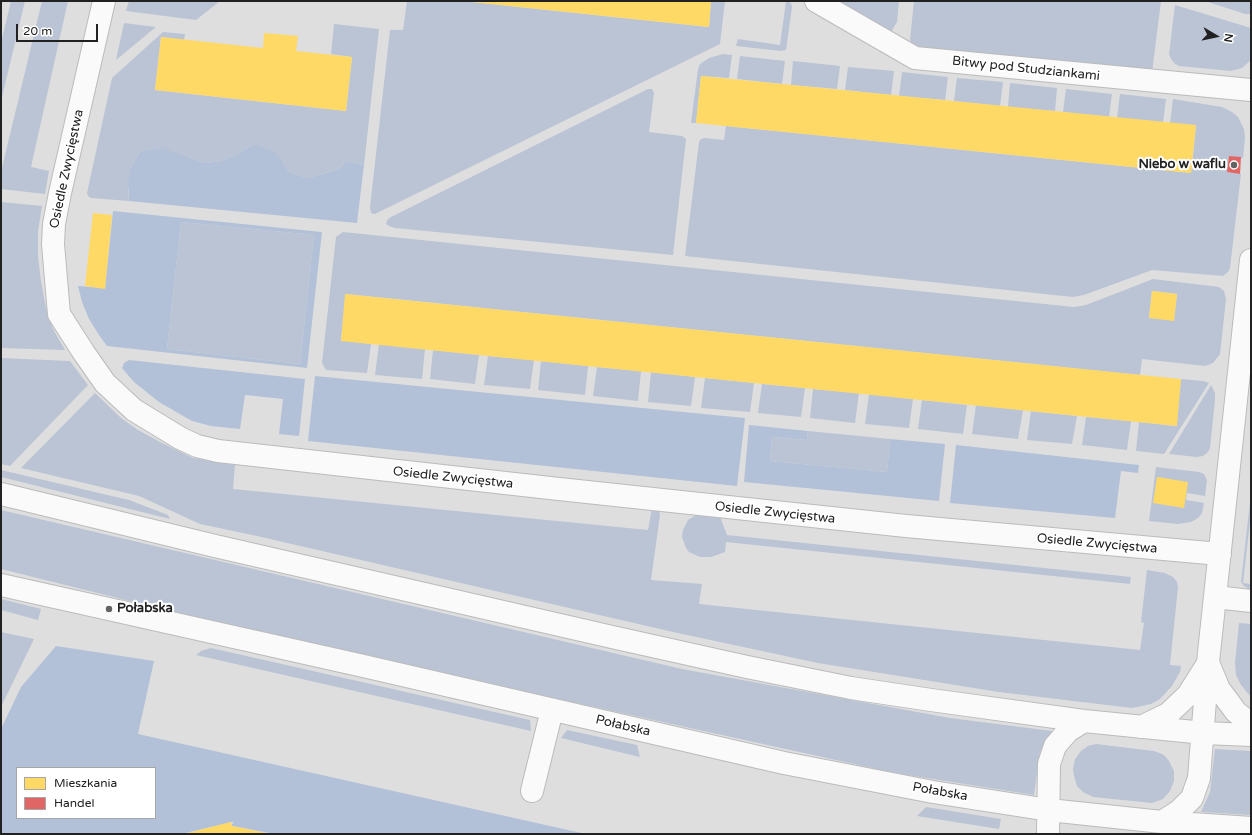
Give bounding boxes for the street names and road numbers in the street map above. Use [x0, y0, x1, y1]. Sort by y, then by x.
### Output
street label: Bitwy pod Studziankami [951, 53, 1101, 85]
street label: Osiedle Zwycięstwa [47, 108, 87, 230]
street label: Osiedle Zwycięstwa [392, 464, 514, 492]
street label: Osiedle Zwycięstwa [714, 499, 836, 527]
street label: Osiedle Zwycięstwa [1036, 531, 1158, 557]
street label: Połabska [594, 712, 652, 740]
street label: Połabska [911, 779, 969, 805]

